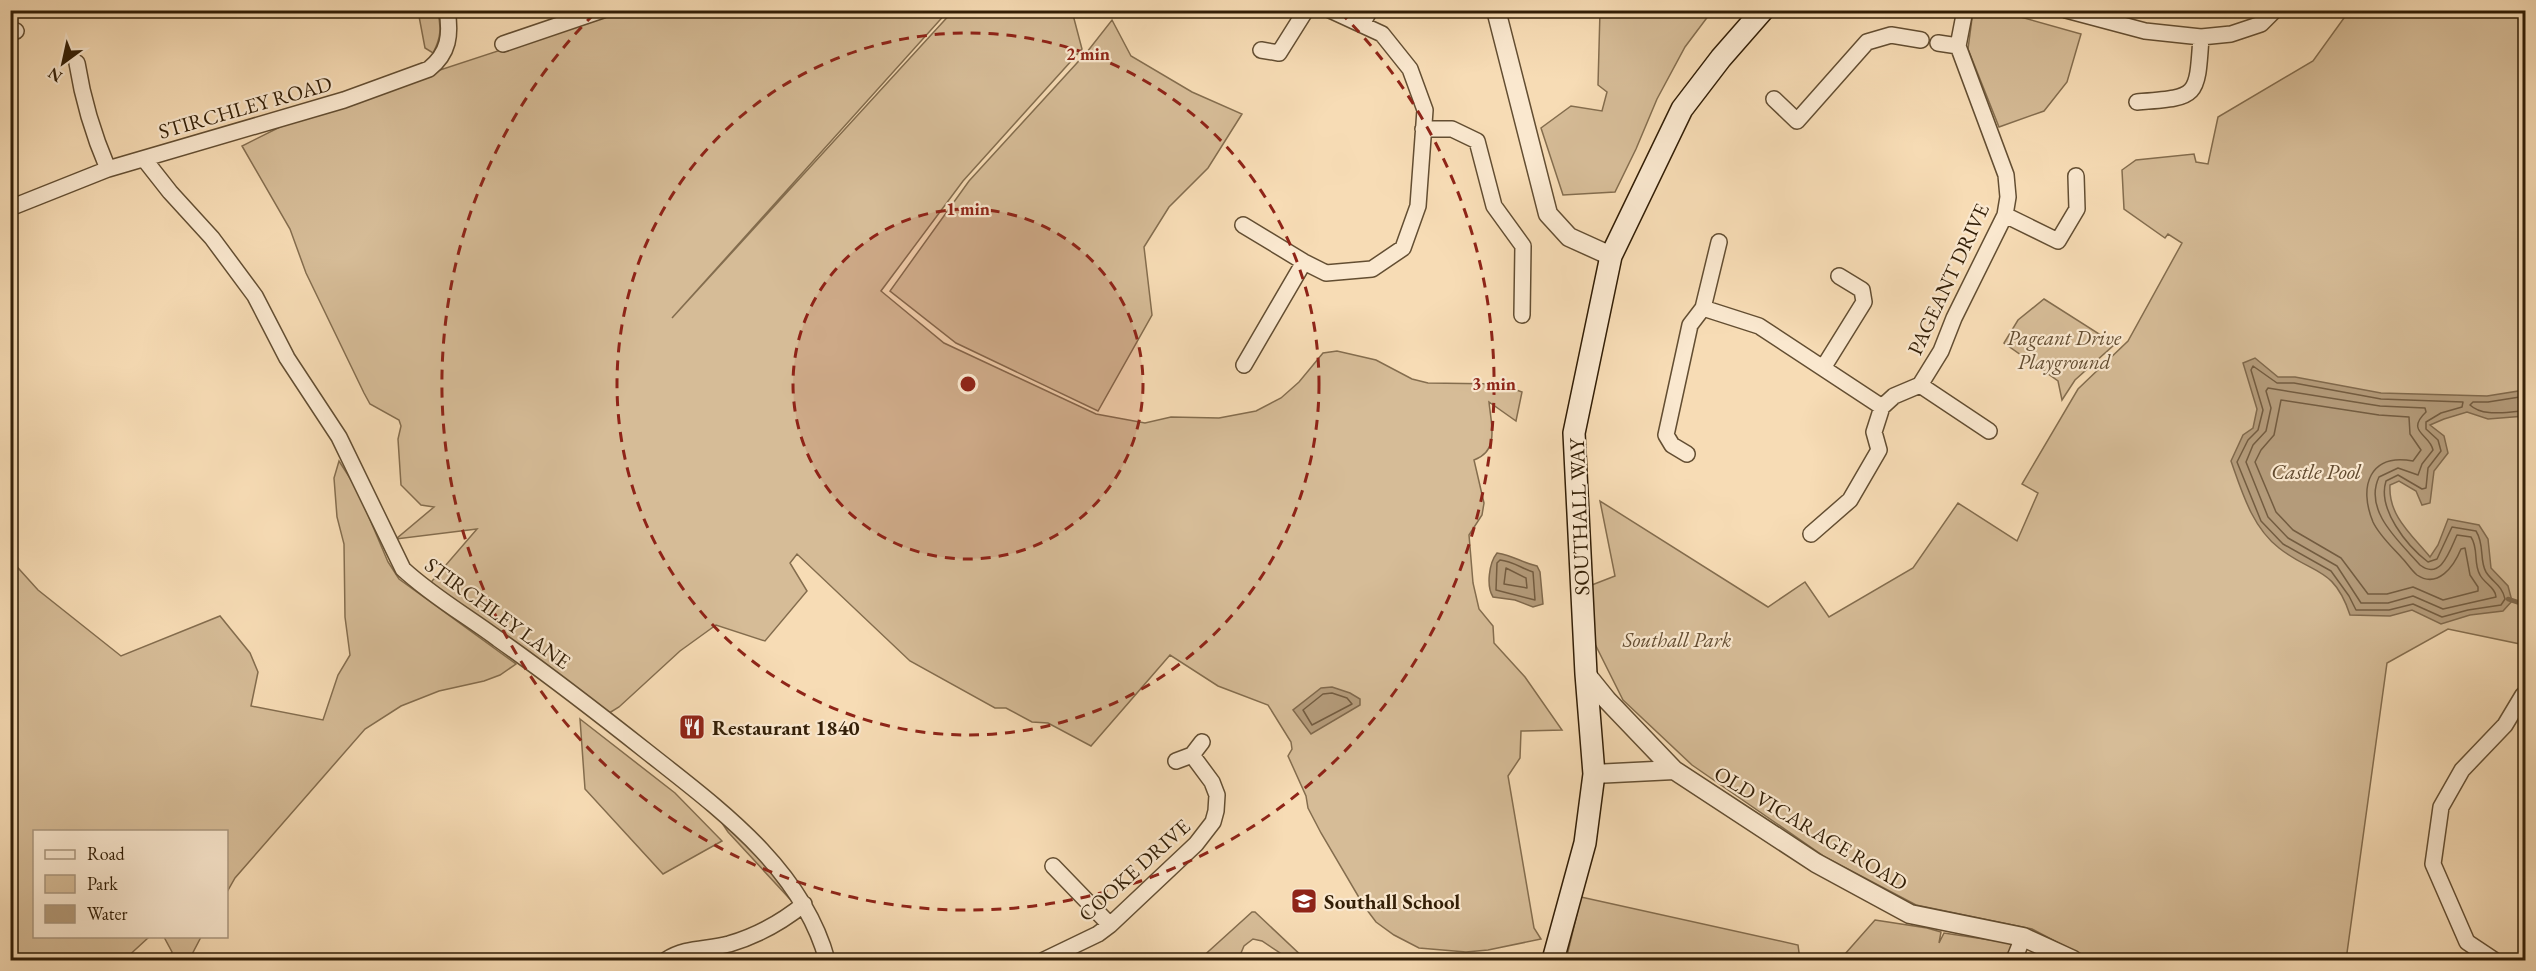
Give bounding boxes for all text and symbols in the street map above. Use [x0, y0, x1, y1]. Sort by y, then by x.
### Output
north arrow [33, 33, 93, 93]
text: 2 min [1066, 42, 1110, 65]
text: N [44, 63, 66, 87]
street label: STIRCHLEY ROAD [155, 69, 335, 145]
text: 1 min [946, 197, 990, 220]
street label: PAGEANT DRIVE [1901, 199, 1995, 359]
park label: Pageant Drive Playground [2007, 324, 2122, 375]
text: 3 min [1472, 372, 1516, 395]
centre of rings [958, 374, 978, 394]
street label: SOUTHALL WAY [1563, 436, 1595, 596]
water label: Castle Pool [2271, 457, 2362, 486]
street label: STIRCHLEY LANE [420, 551, 576, 675]
park label: Southall Park [1622, 626, 1732, 653]
restaurant icon: Restaurant 1840 [677, 712, 707, 742]
place label: Restaurant 1840 [712, 714, 860, 741]
street label: OLD VICARAGE ROAD [1709, 760, 1913, 897]
street label: COOKE DRIVE [1072, 813, 1196, 927]
legend [33, 830, 228, 938]
text: Road [87, 842, 126, 865]
text: Park [87, 872, 118, 895]
school or university icon: Southall School [1289, 886, 1319, 916]
place label: Southall School [1324, 888, 1460, 915]
text: Water [87, 902, 128, 925]

